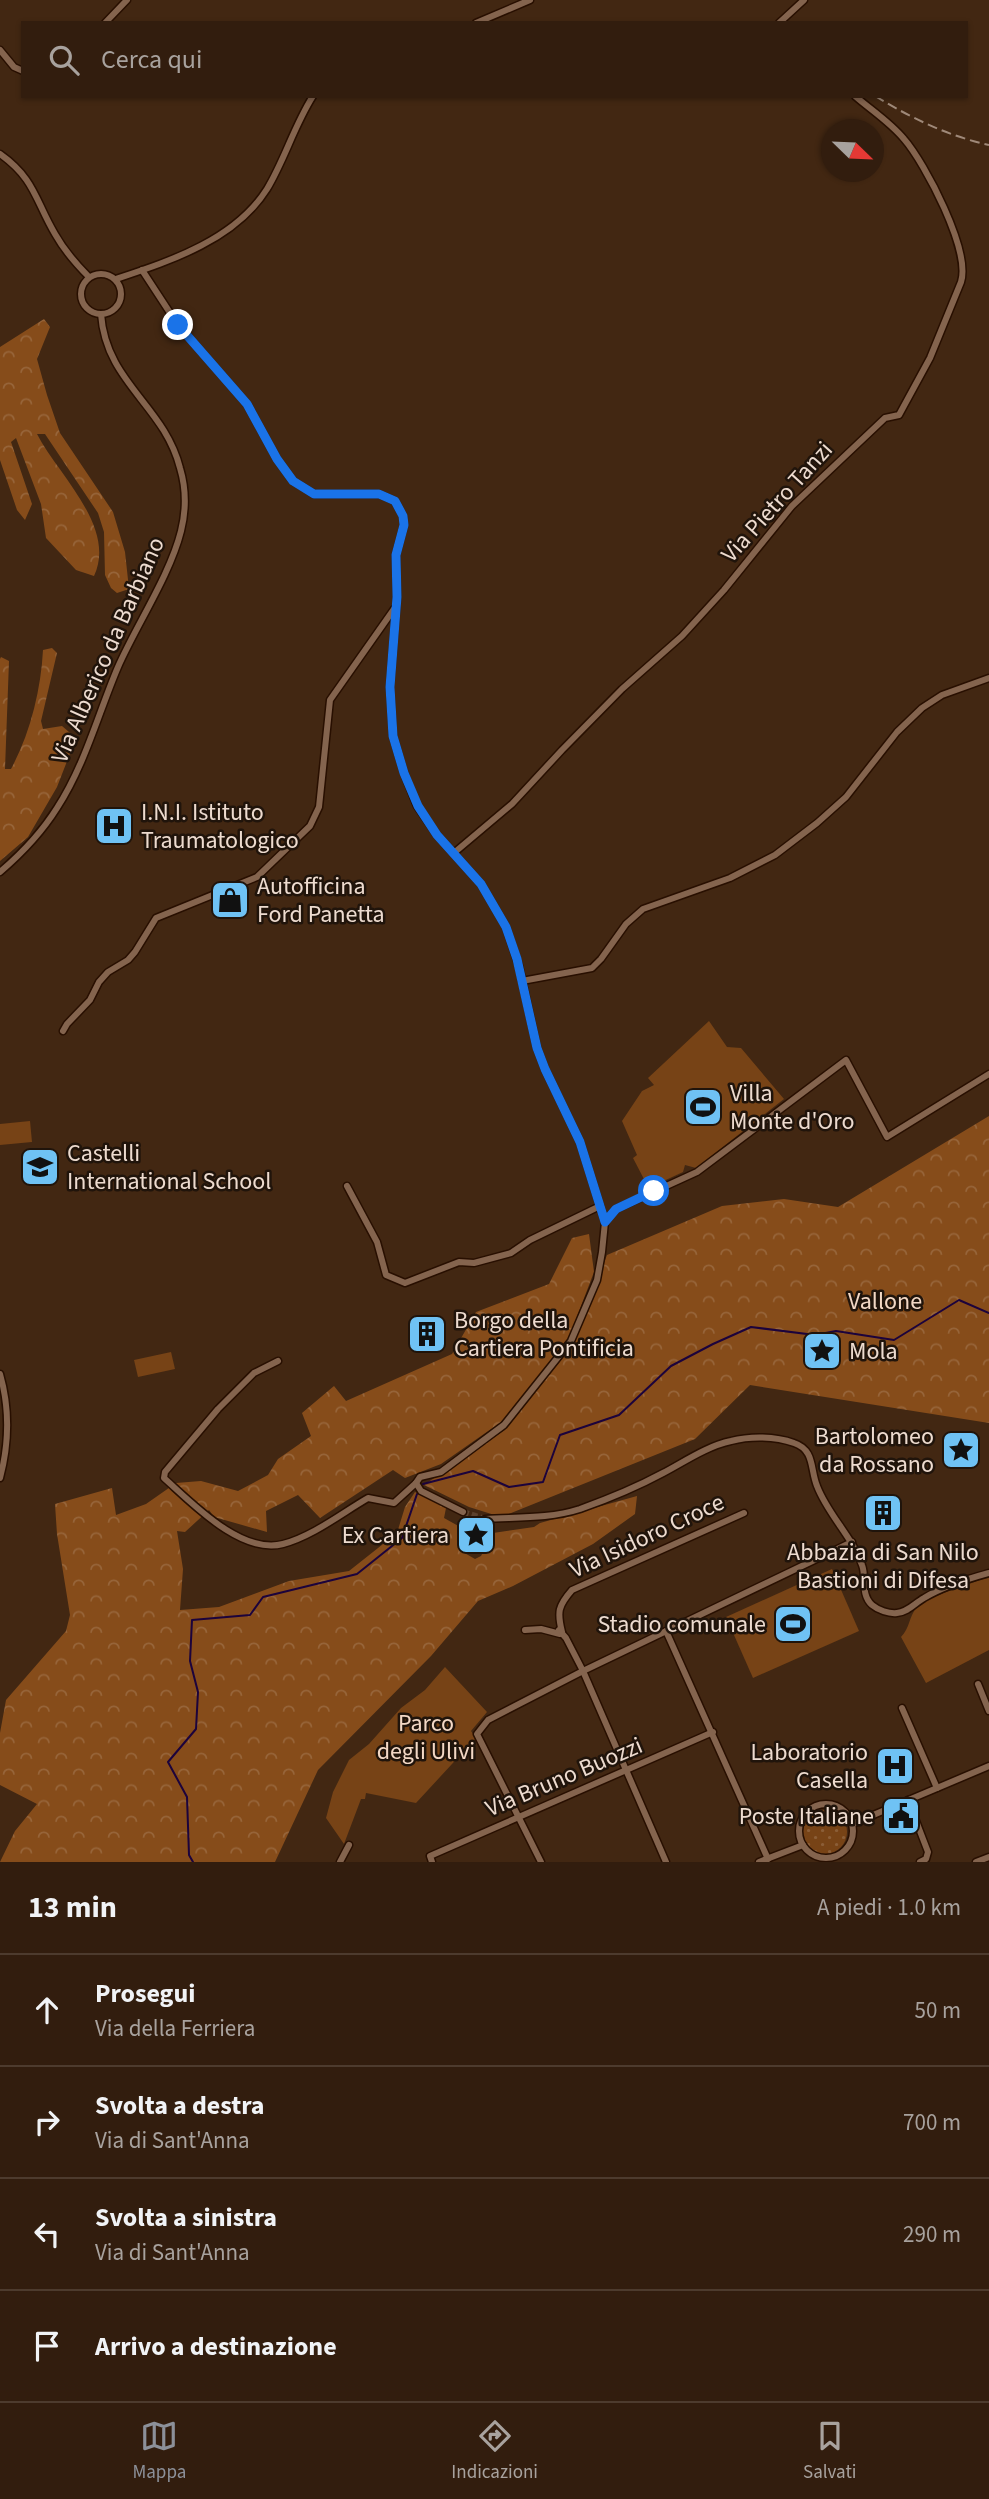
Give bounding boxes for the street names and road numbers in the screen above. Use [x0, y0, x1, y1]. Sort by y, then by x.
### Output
street label: Via Pietro Tanzi [713, 434, 841, 570]
street label: Via Alberico da Barbiano [42, 531, 174, 769]
street label: Via Isidoro Croce [564, 1485, 730, 1587]
street label: Via Bruno Buozzi [480, 1728, 648, 1826]

